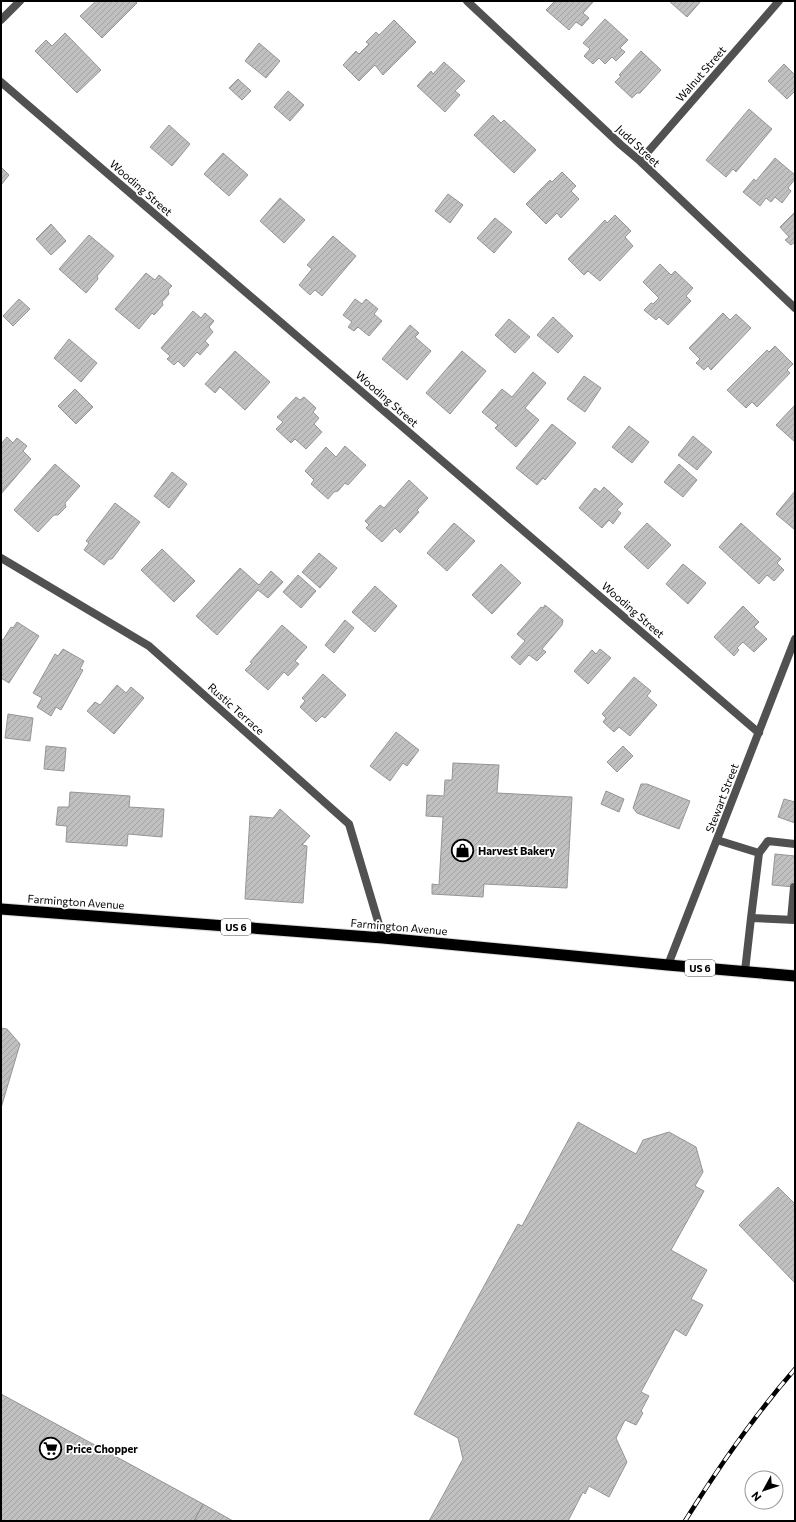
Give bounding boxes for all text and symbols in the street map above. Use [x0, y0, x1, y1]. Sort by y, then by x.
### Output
street label: Walnut Street [673, 43, 729, 104]
street label: Judd Street [613, 122, 663, 170]
street label: Wooding Street [108, 157, 175, 219]
street label: Wooding Street [354, 368, 421, 430]
street label: Wooding Street [600, 579, 667, 641]
street label: Rustic Terrace [206, 680, 267, 737]
street label: Stewart Street [702, 761, 741, 834]
shop icon: Harvest Bakery [450, 838, 476, 864]
place label: Harvest Bakery [478, 844, 555, 857]
street label: Farmington Avenue [27, 892, 125, 911]
street label: Farmington Avenue [350, 916, 448, 937]
road number: US 6 [221, 919, 251, 935]
road number: US 6 [685, 960, 715, 976]
supermarket icon: Price Chopper [38, 1436, 64, 1462]
place label: Price Chopper [66, 1442, 138, 1455]
north arrow [744, 1470, 784, 1510]
text: N [748, 1489, 764, 1504]

